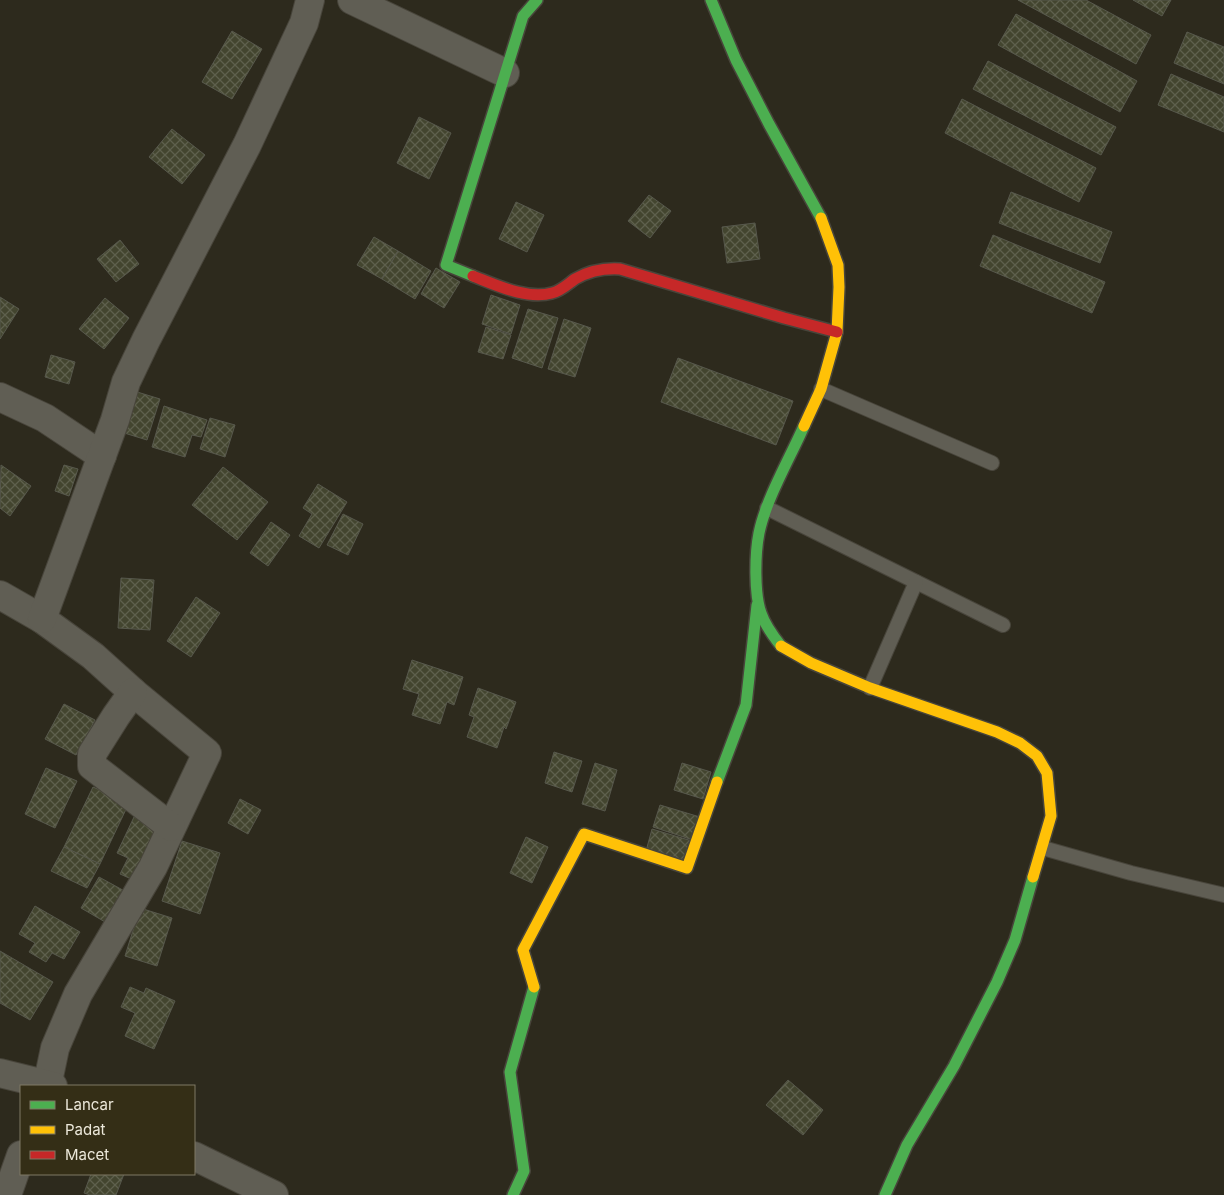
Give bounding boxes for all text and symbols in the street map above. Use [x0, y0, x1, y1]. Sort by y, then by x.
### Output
legend [20, 1085, 195, 1175]
text: Lancar [65, 1095, 114, 1114]
text: Padat [65, 1120, 106, 1139]
text: Macet [65, 1145, 109, 1164]

